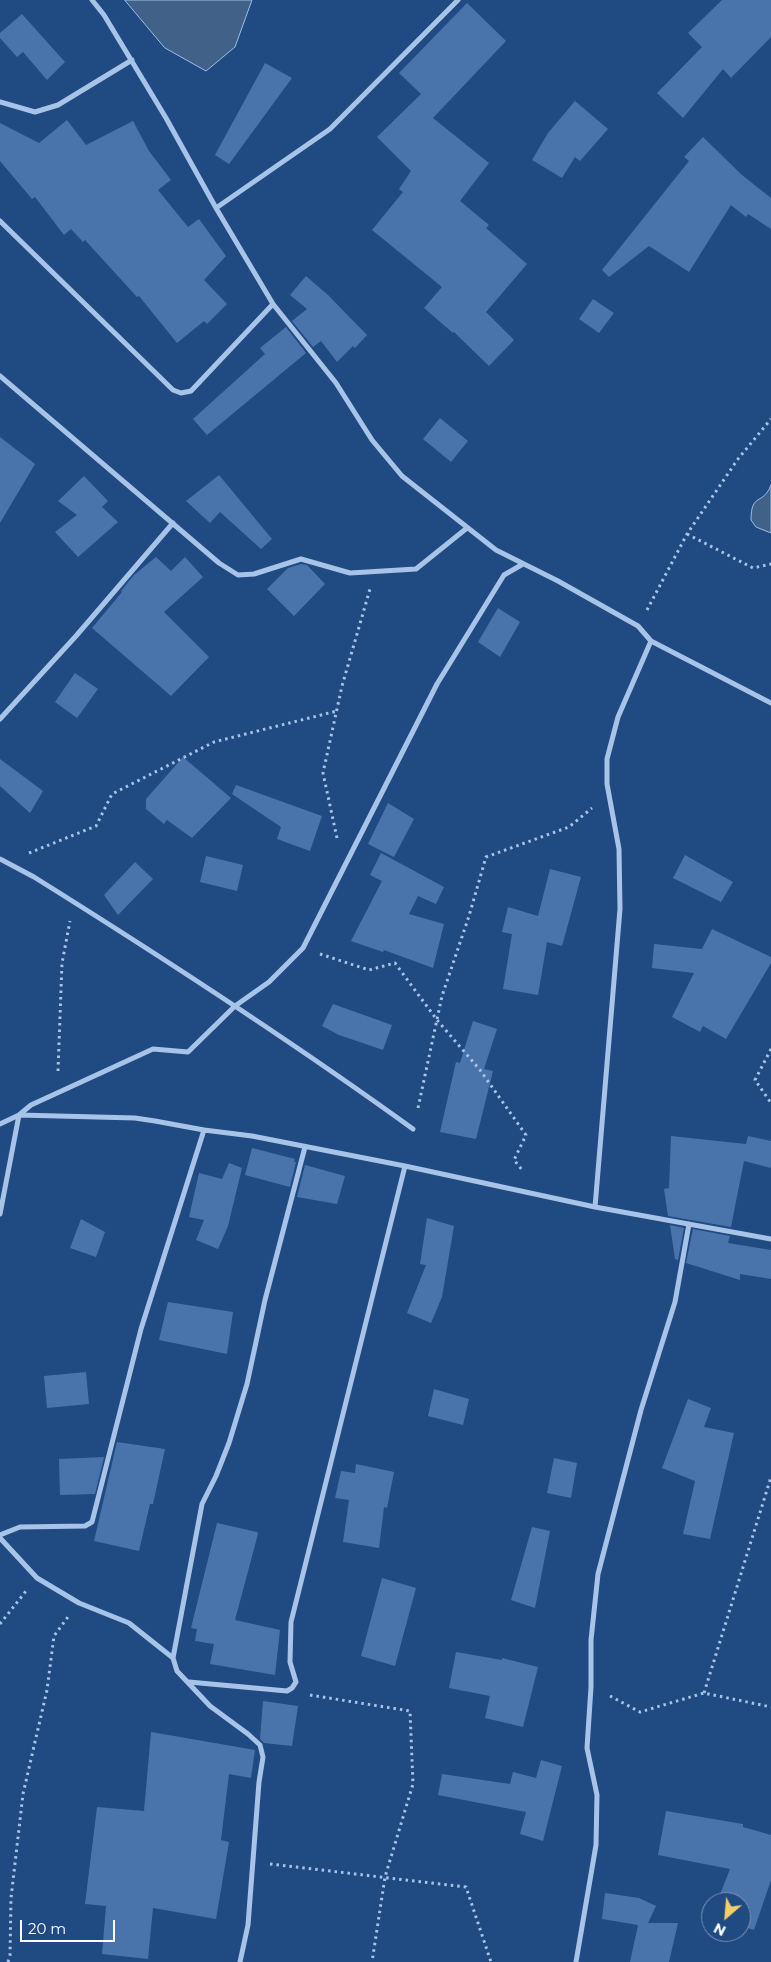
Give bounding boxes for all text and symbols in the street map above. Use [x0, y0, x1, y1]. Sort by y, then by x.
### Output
north arrow [701, 1892, 751, 1942]
scale bar [22, 1910, 118, 1942]
text: 20 m [28, 1919, 66, 1938]
text: N [711, 1919, 729, 1940]

